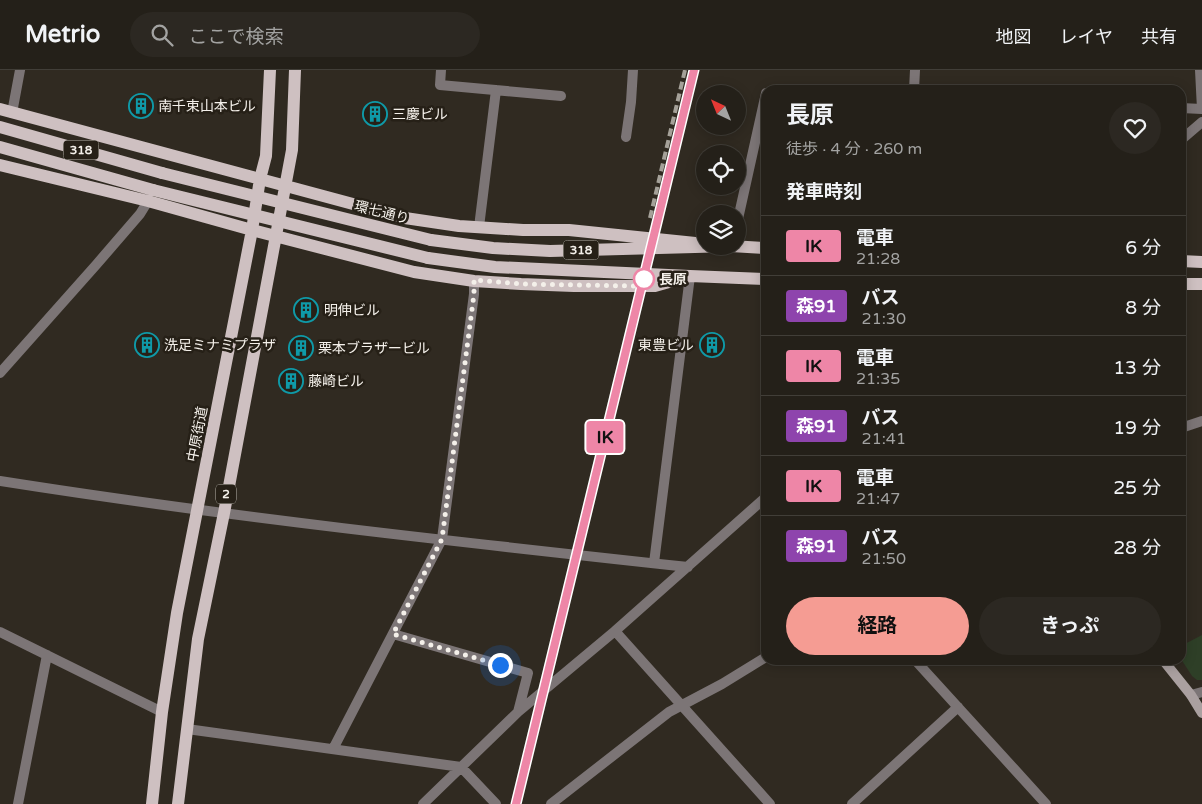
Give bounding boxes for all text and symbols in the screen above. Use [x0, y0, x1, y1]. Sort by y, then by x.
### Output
search box [130, 12, 480, 57]
text: Metrio [25, 20, 100, 49]
icon: search [148, 21, 176, 49]
text: ここで検索 [188, 26, 283, 48]
text: 地図 [996, 26, 1032, 48]
text: レイヤ [1060, 26, 1113, 48]
text: 共有 [1141, 26, 1177, 48]
north arrow [696, 85, 746, 135]
map controls [696, 85, 746, 255]
building icon: 南千束山本ビル [128, 93, 154, 119]
place label: 南千束山本ビル [158, 98, 256, 115]
building icon: 三慶ビル [362, 101, 388, 127]
text: 長原 [786, 101, 834, 130]
button: heart [1109, 102, 1161, 154]
place label: 三慶ビル [392, 106, 448, 123]
text: 徒歩 · 4 分 · 260 m [786, 139, 922, 159]
road number: 318 [64, 140, 98, 160]
button: locate [696, 145, 746, 195]
text: 発車時刻 [786, 181, 862, 203]
street label: 環七通り [353, 197, 411, 228]
button: layers [696, 205, 746, 255]
text: 電車 [856, 227, 894, 249]
text: IK [805, 235, 822, 257]
text: 6 分 [1125, 237, 1161, 259]
road number: 318 [564, 240, 598, 260]
text: 21:28 [856, 249, 900, 269]
marker: 長原 [633, 268, 655, 290]
place label: 長原 [659, 271, 687, 288]
text: バス [862, 287, 900, 309]
text: 森91 [796, 295, 837, 317]
building icon: 明伸ビル [293, 297, 319, 323]
text: 8 分 [1125, 297, 1161, 319]
place label: 明伸ビル [324, 302, 380, 319]
text: 21:30 [862, 309, 906, 329]
building icon: 洗足ミナミプラザ [134, 332, 160, 358]
building icon: 東豊ビル [699, 332, 725, 358]
building icon: 栗本ブラザービル [288, 335, 314, 361]
place label: 洗足ミナミプラザ [164, 337, 276, 354]
place label: 東豊ビル [638, 337, 694, 354]
place label: 栗本ブラザービル [318, 340, 430, 357]
text: 電車 [856, 347, 894, 369]
text: IK [805, 355, 822, 377]
text: 13 分 [1113, 357, 1161, 379]
building icon: 藤崎ビル [278, 368, 304, 394]
text: 21:35 [856, 369, 900, 389]
place label: 藤崎ビル [308, 373, 364, 390]
street label: 中原街道 [184, 405, 211, 463]
text: バス [862, 407, 900, 429]
text: 森91 [796, 415, 837, 437]
text: 19 分 [1113, 417, 1161, 439]
line badge: IK [582, 421, 628, 453]
text: IK [596, 426, 614, 448]
text: 21:41 [862, 429, 906, 449]
text: 電車 [856, 467, 894, 489]
text: IK [805, 475, 822, 497]
text: 25 分 [1113, 477, 1161, 499]
road number: 2 [216, 484, 236, 504]
text: 21:47 [856, 489, 900, 509]
text: バス [862, 527, 900, 549]
text: 森91 [796, 535, 837, 557]
text: 28 分 [1113, 537, 1161, 559]
text: 21:50 [862, 549, 906, 569]
button: 経路 [786, 597, 969, 655]
button: きっぷ [979, 597, 1161, 655]
your location [488, 653, 513, 678]

